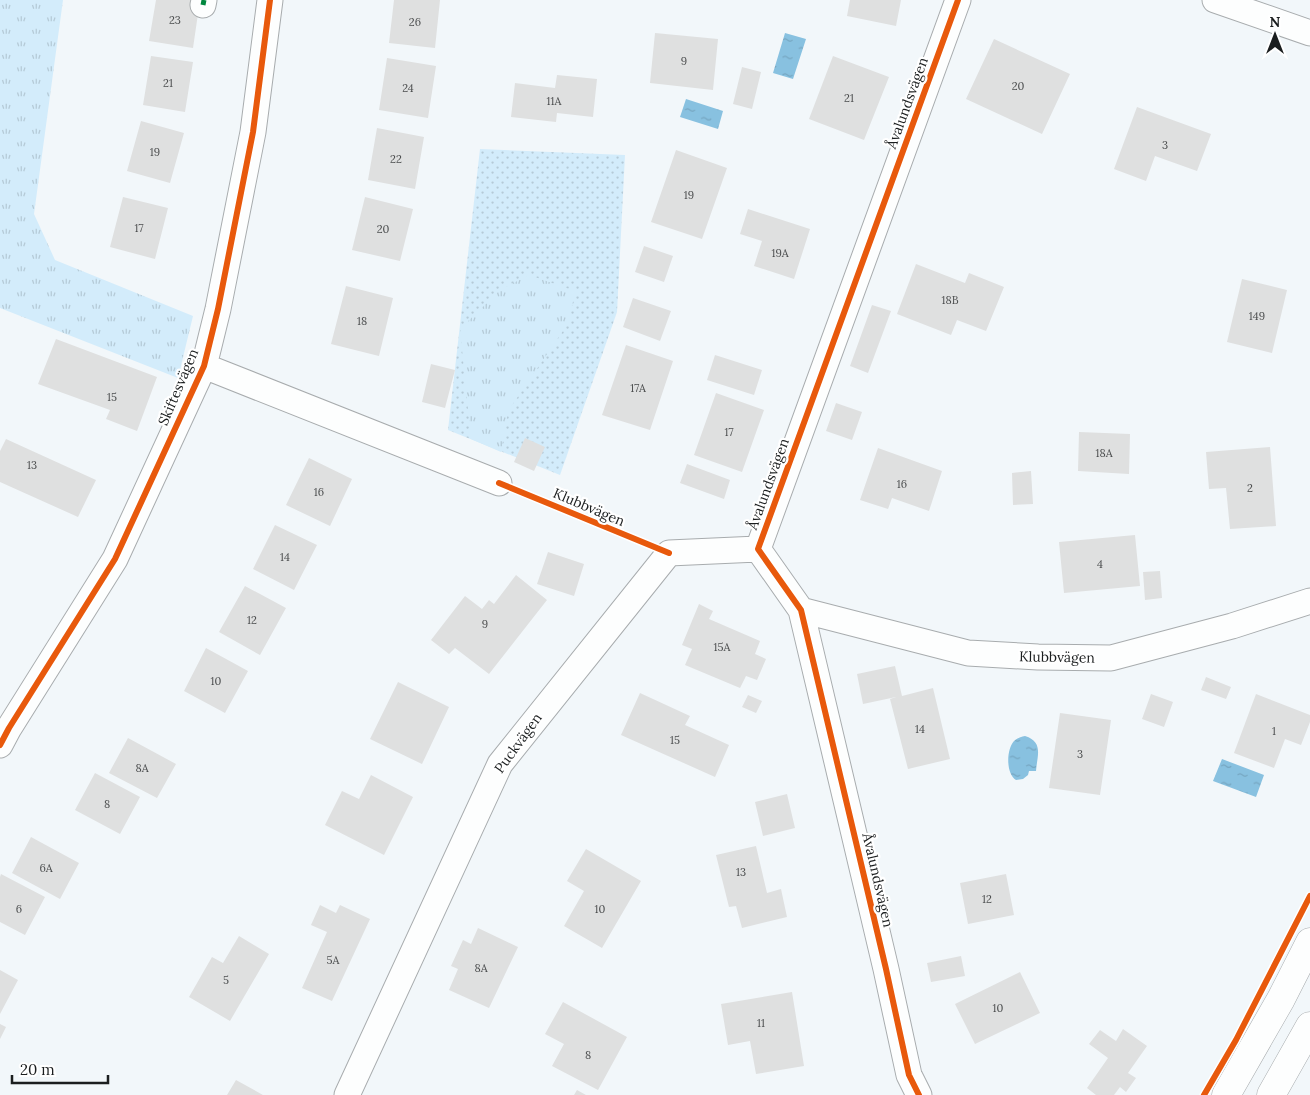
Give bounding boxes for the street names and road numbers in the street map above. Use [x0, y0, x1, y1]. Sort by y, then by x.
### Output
street label: Åvalundsvägen [882, 54, 932, 152]
street label: Skiftesvägen [154, 345, 202, 428]
street label: Åvalundsvägen [743, 435, 793, 533]
street label: Klubbvägen [551, 484, 628, 530]
street label: Klubbvägen [1019, 647, 1096, 667]
street label: Puckvägen [490, 709, 546, 776]
street label: Åvalundsvägen [858, 830, 898, 929]

